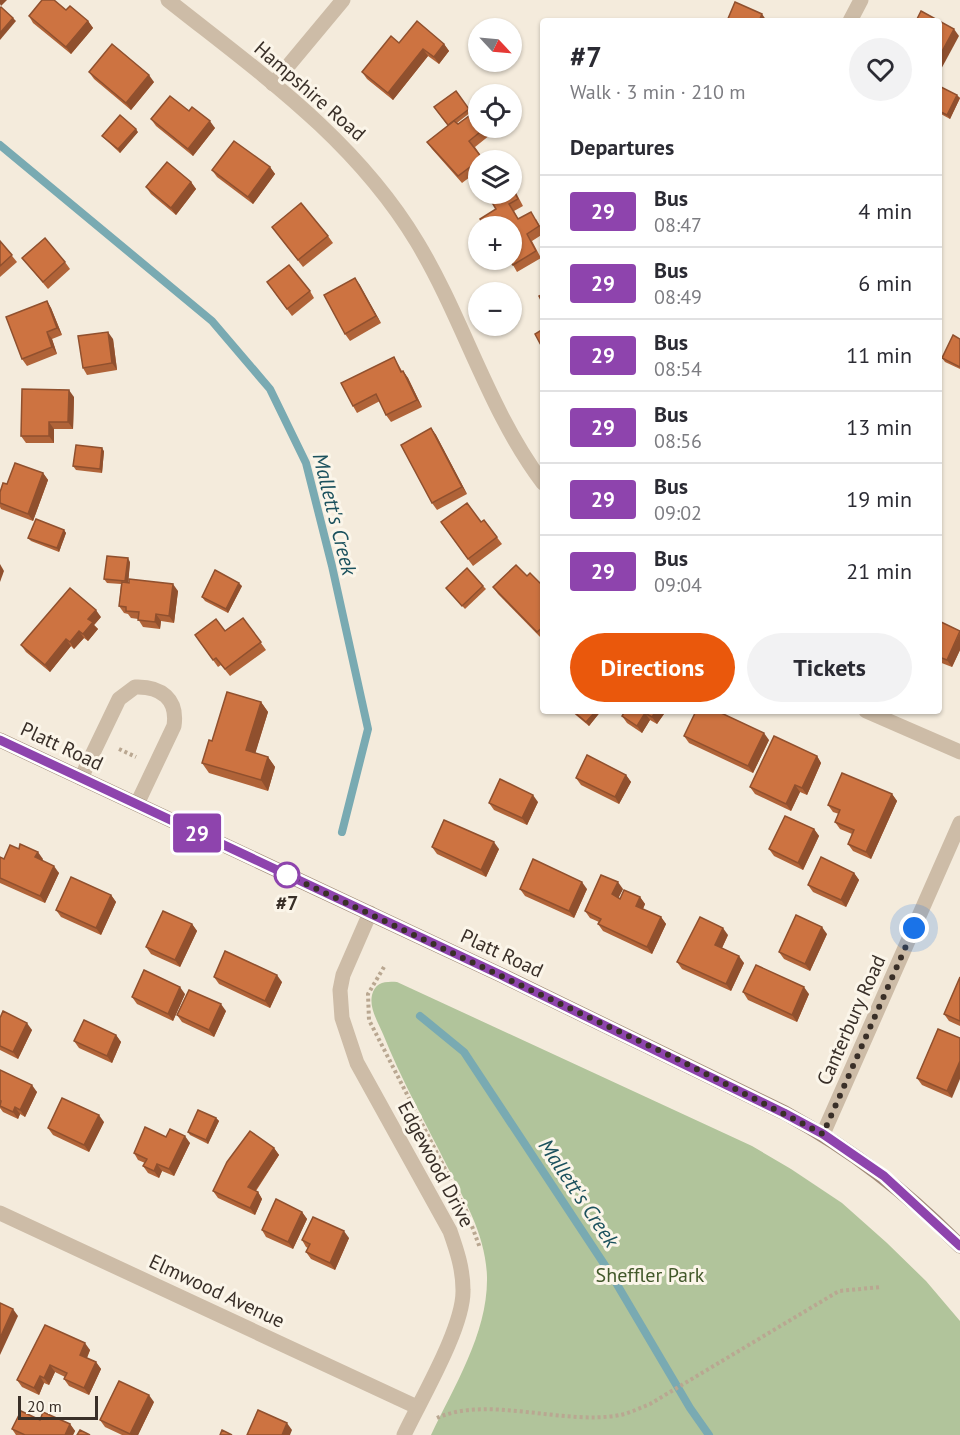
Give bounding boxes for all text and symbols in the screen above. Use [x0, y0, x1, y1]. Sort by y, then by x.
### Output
north arrow [468, 18, 522, 72]
map controls [468, 18, 522, 336]
street label: Hampshire Road [249, 35, 371, 147]
text: #7 [570, 38, 602, 75]
button: heart [849, 38, 912, 101]
text: Walk · 3 min · 210 m [570, 79, 746, 105]
button: locate [468, 84, 522, 138]
text: Departures [570, 133, 674, 161]
button: layers [468, 150, 522, 204]
text: Bus [654, 184, 688, 212]
text: 4 min [858, 197, 912, 225]
text: 29 [591, 198, 615, 225]
text: 08:47 [654, 212, 702, 238]
button: + [468, 216, 522, 270]
text: Bus [654, 256, 688, 284]
text: 6 min [858, 269, 912, 297]
text: 29 [591, 270, 615, 297]
button: − [468, 282, 522, 336]
text: 08:49 [654, 284, 702, 310]
text: Bus [654, 328, 688, 356]
text: 11 min [846, 341, 912, 369]
text: 29 [591, 342, 615, 369]
text: 08:54 [654, 356, 702, 382]
text: Bus [654, 400, 688, 428]
text: 13 min [846, 413, 912, 441]
text: 29 [591, 414, 615, 441]
text: 08:56 [654, 428, 702, 454]
water label: Mallett's Creek [307, 450, 364, 579]
text: Bus [654, 472, 688, 500]
text: 19 min [846, 485, 912, 513]
text: 29 [591, 486, 615, 513]
text: 09:02 [654, 500, 702, 526]
text: Bus [654, 544, 688, 572]
text: 21 min [846, 557, 912, 585]
text: 29 [591, 558, 615, 585]
text: 09:04 [654, 572, 702, 598]
button: Directions [570, 633, 735, 702]
button: Tickets [747, 633, 912, 702]
street label: Platt Road [17, 716, 107, 776]
line badge: 29 [170, 814, 224, 852]
text: 29 [185, 820, 209, 847]
marker: #7 [274, 862, 300, 888]
place label: #7 [276, 890, 298, 916]
your location [899, 913, 929, 943]
street label: Platt Road [457, 923, 547, 983]
street label: Canterbury Road [811, 951, 891, 1089]
street label: Edgewood Drive [392, 1097, 480, 1231]
water label: Mallett's Creek [533, 1134, 626, 1254]
street label: Elmwood Avenue [145, 1248, 289, 1334]
park label: Sheffler Park [596, 1262, 705, 1288]
scale bar [18, 1393, 98, 1420]
text: 20 m [27, 1396, 62, 1416]

